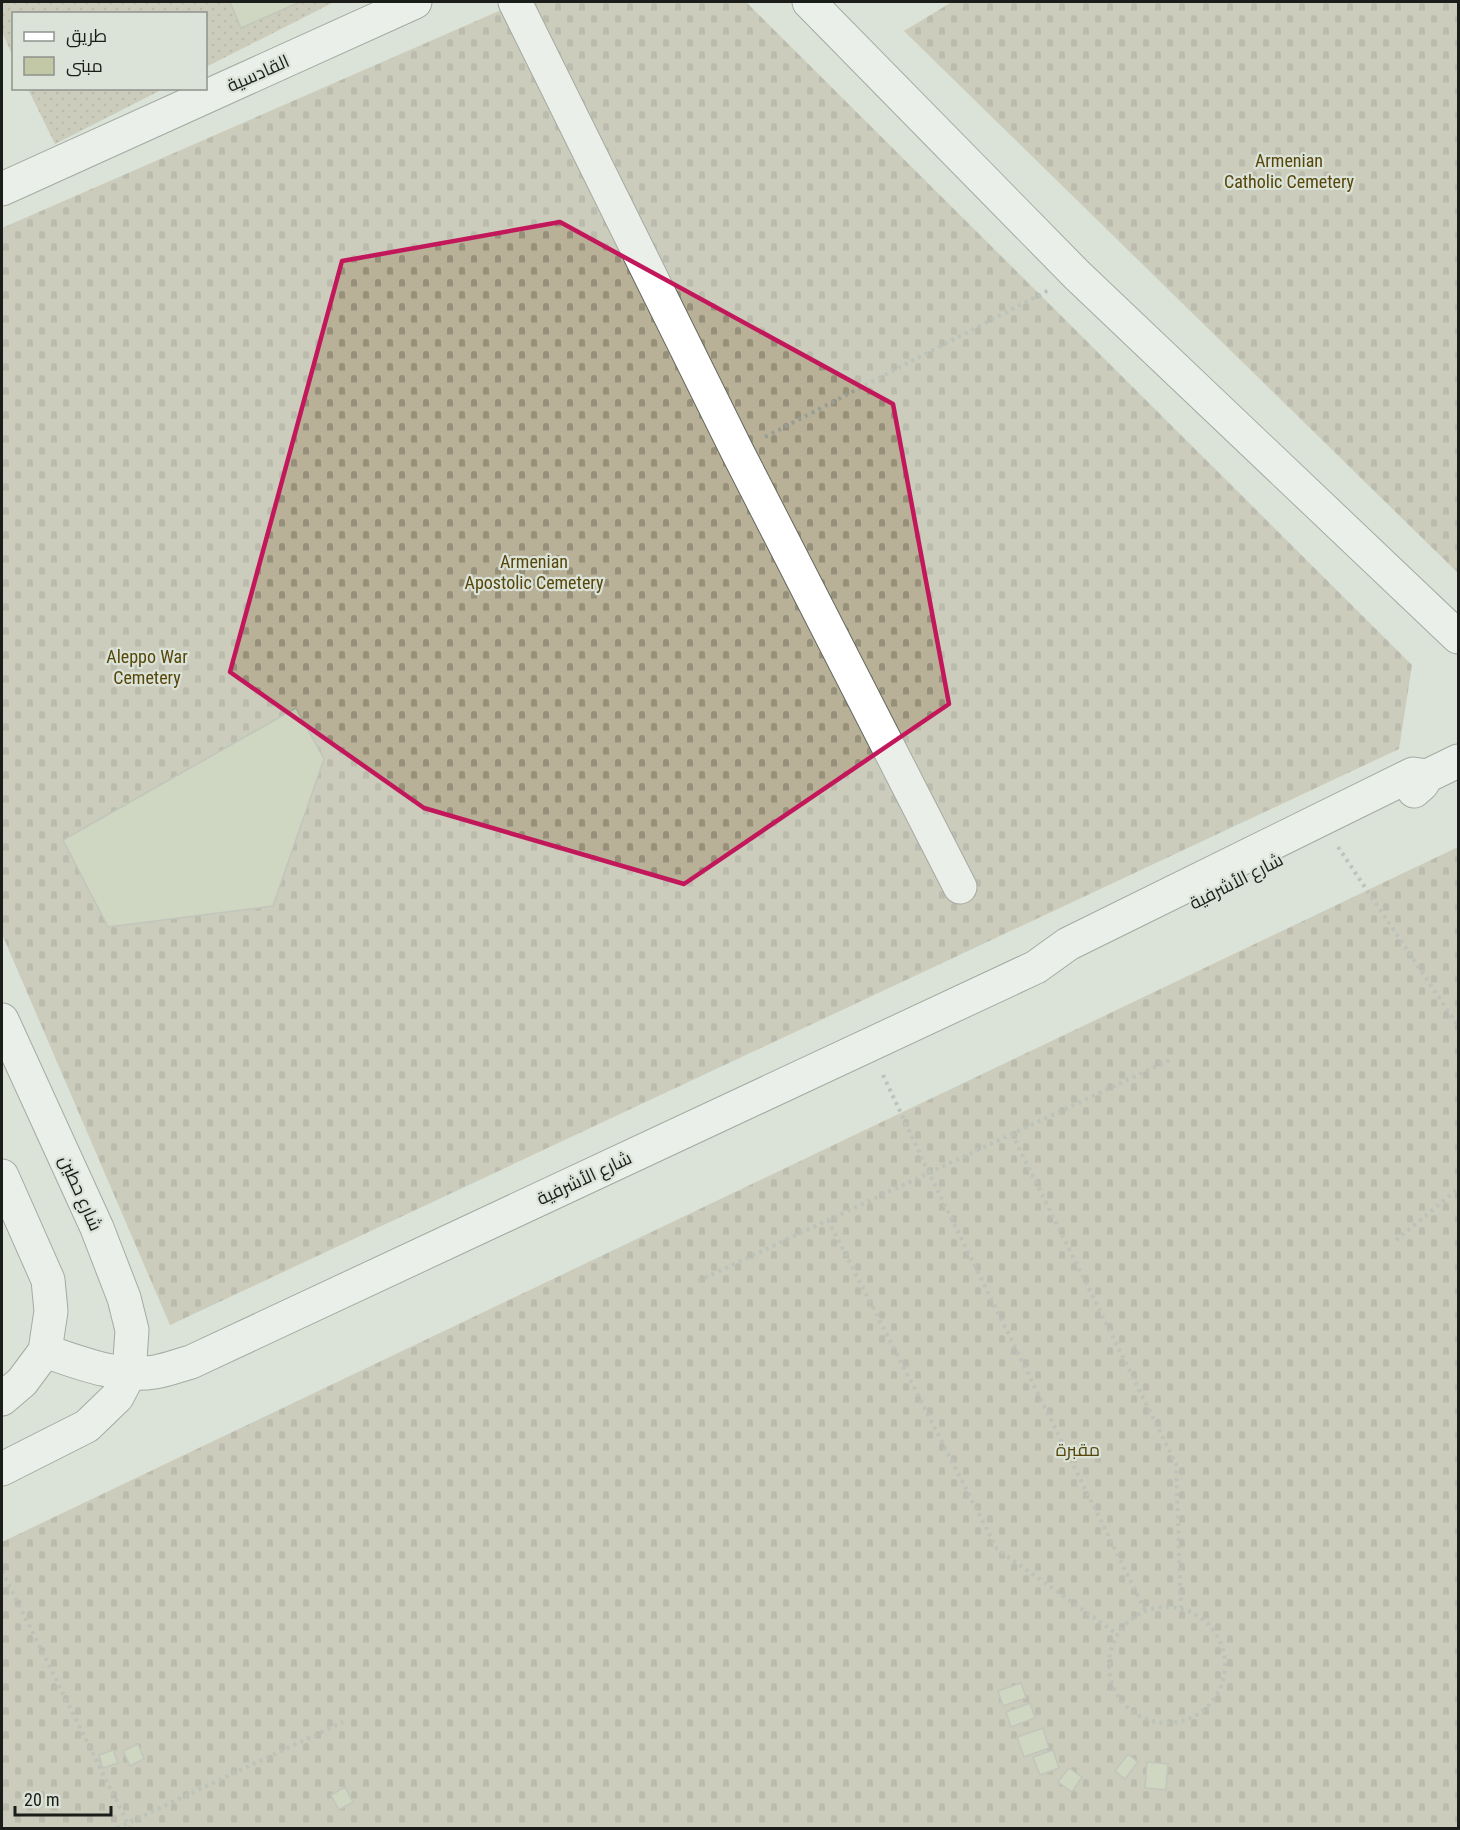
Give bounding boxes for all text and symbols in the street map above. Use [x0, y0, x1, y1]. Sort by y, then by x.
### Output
legend [12, 12, 207, 90]
text: طريق [66, 25, 107, 48]
street label: القادسية [224, 50, 292, 96]
text: مبنى [66, 55, 103, 77]
park label: Armenian Catholic Cemetery [1224, 150, 1355, 192]
park label: Armenian Apostolic Cemetery [465, 551, 604, 593]
park label: Aleppo War Cemetery [106, 646, 188, 688]
street label: شارع الأشرفية [1186, 848, 1287, 915]
street label: شارع الأشرفية [533, 1147, 636, 1211]
street label: شارع حطين [53, 1152, 107, 1235]
park label: مقبرة [1056, 1439, 1100, 1461]
scale bar [15, 1779, 111, 1817]
text: 20 m [24, 1789, 59, 1810]

